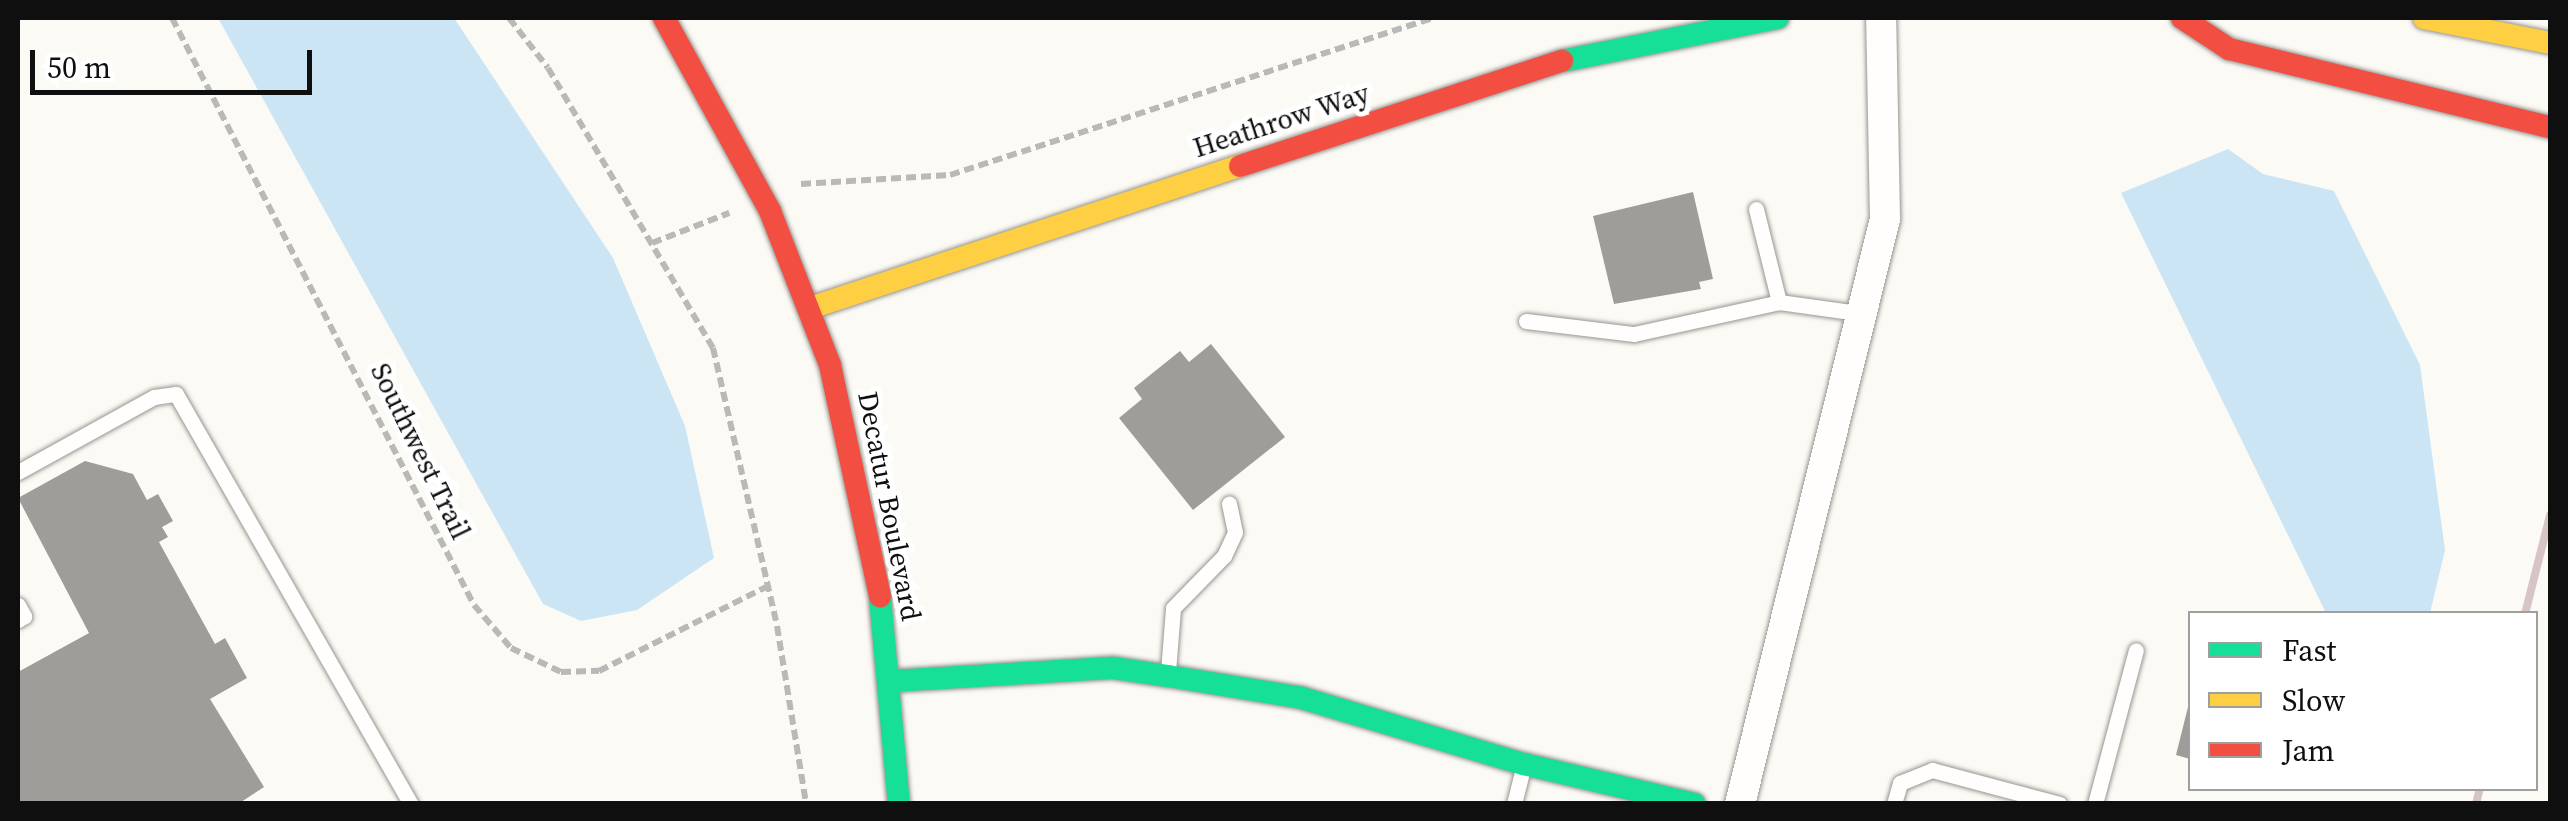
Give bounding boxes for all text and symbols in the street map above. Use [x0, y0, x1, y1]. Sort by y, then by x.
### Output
scale bar [35, 30, 318, 92]
text: 50 m [47, 47, 111, 88]
street label: Heathrow Way [1188, 76, 1374, 164]
street label: Southwest Trail [364, 357, 478, 545]
street label: Decatur Boulevard [851, 389, 929, 623]
legend [2188, 611, 2538, 791]
text: Fast [2282, 630, 2336, 671]
text: Slow [2282, 680, 2345, 721]
text: Jam [2282, 730, 2335, 771]

